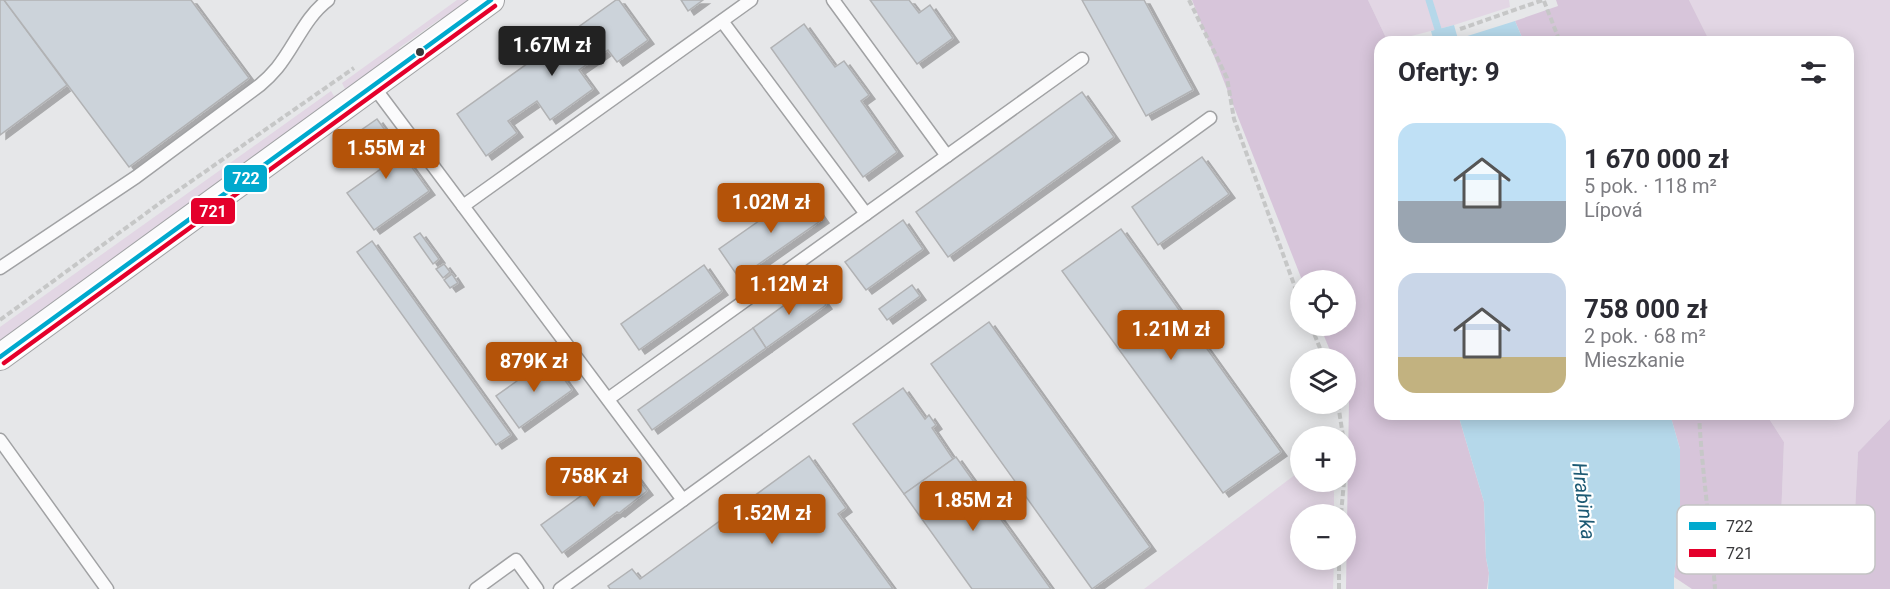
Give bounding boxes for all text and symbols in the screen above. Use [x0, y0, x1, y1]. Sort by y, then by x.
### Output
pin: 1.67M zł [490, 26, 614, 77]
text: 1.67M zł [512, 33, 592, 57]
unlabelled marker [414, 46, 426, 58]
icon: filters [1797, 56, 1830, 89]
text: Oferty: 9 [1398, 57, 1500, 87]
pin: 1.55M zł [324, 129, 448, 180]
text: 1.55M zł [346, 136, 426, 160]
text: 1 670 000 zł [1584, 144, 1729, 174]
icon: home [1446, 147, 1518, 219]
line badge: 722 [223, 164, 268, 193]
text: 722 [232, 169, 260, 188]
text: 5 pok. · 118 m² [1584, 174, 1717, 198]
pin: 1.02M zł [709, 183, 833, 234]
text: 1.02M zł [731, 190, 811, 214]
line badge: 721 [190, 197, 236, 225]
text: Lípová [1584, 198, 1643, 222]
text: 721 [199, 202, 227, 221]
pin: 1.12M zł [727, 265, 851, 316]
map controls [1290, 270, 1356, 570]
button: locate [1290, 270, 1356, 336]
text: 1.12M zł [749, 272, 829, 296]
text: 758 000 zł [1584, 294, 1708, 324]
icon: home [1446, 297, 1518, 369]
pin: 1.21M zł [1109, 310, 1233, 361]
text: 1.21M zł [1131, 317, 1211, 341]
text: 2 pok. · 68 m² [1584, 324, 1706, 348]
pin: 879K zł [479, 342, 589, 393]
button: layers [1290, 348, 1356, 414]
text: Mieszkanie [1584, 348, 1685, 372]
text: 879K zł [500, 349, 568, 373]
button: + [1290, 426, 1356, 492]
pin: 758K zł [539, 457, 649, 508]
water label: Hrabinka [1567, 461, 1601, 541]
text: 758K zł [560, 464, 628, 488]
pin: 1.85M zł [911, 481, 1035, 532]
text: 1.85M zł [933, 488, 1013, 512]
pin: 1.52M zł [710, 494, 834, 545]
text: 1.52M zł [732, 501, 812, 525]
button: − [1290, 504, 1356, 570]
legend [1677, 505, 1875, 574]
text: 722 [1726, 517, 1753, 536]
text: 721 [1726, 544, 1753, 563]

